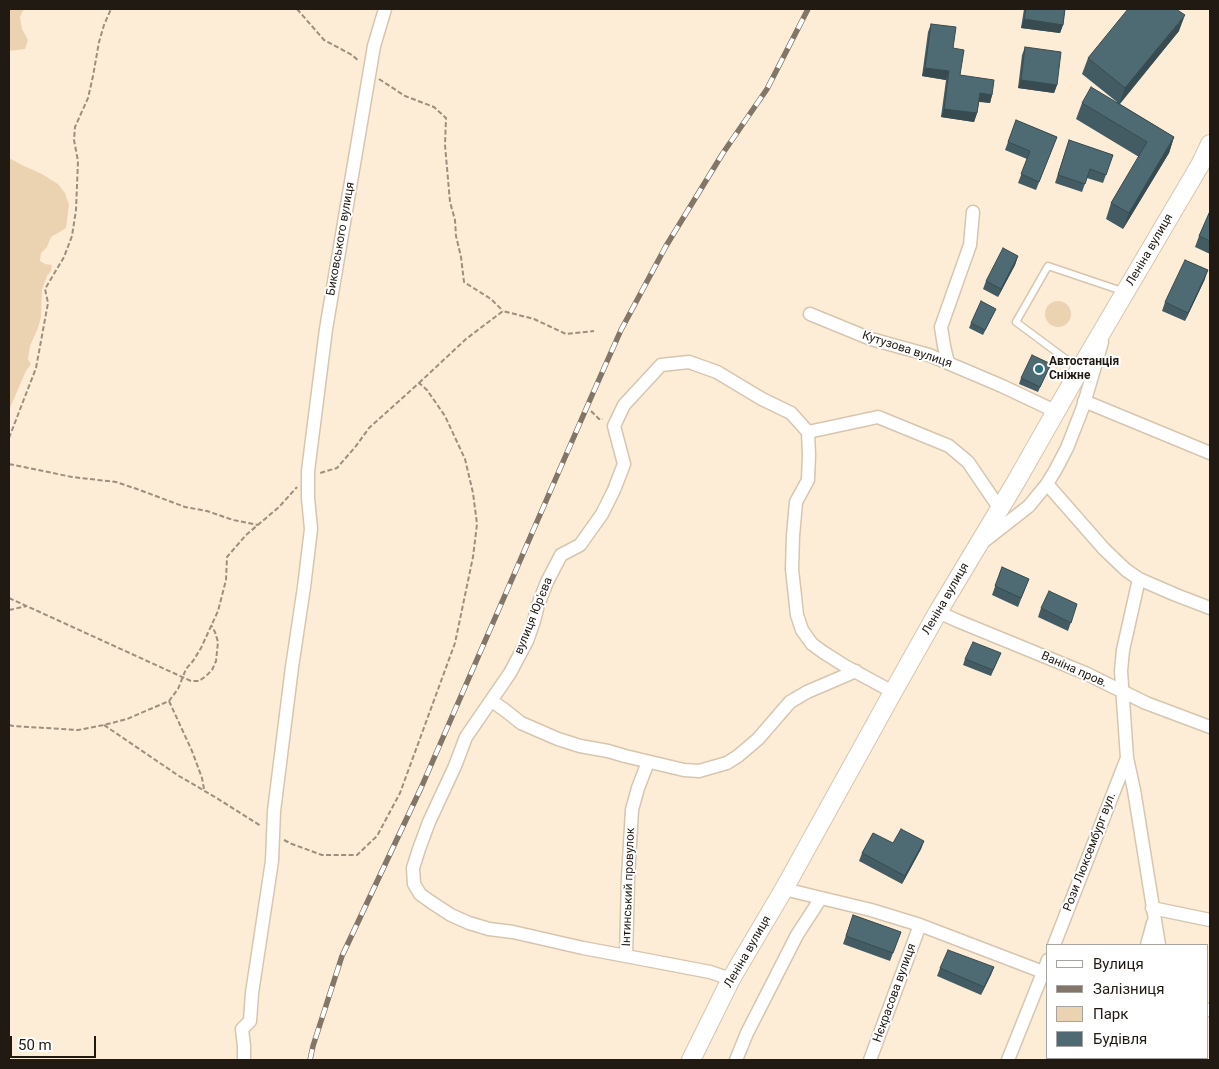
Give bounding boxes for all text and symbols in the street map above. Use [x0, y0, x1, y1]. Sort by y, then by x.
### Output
street label: Биковського вулиця [324, 181, 358, 297]
street label: Леніна вулиця [1124, 211, 1176, 289]
street label: Кутузова вулиця [860, 329, 954, 371]
place label: Автостанція Сніжне [1049, 355, 1119, 383]
marker: Автостанція Сніжне [1033, 363, 1045, 375]
street label: Леніна вулиця [920, 560, 972, 638]
street label: вулиця Юр'єва [512, 575, 556, 657]
street label: Ваніна пров. [1039, 649, 1109, 691]
street label: Рози Люксембург вул. [1061, 791, 1119, 913]
street label: Інтинський провулок [620, 827, 638, 947]
street label: Леніна вулиця [722, 913, 774, 991]
street label: Нєкрасова вулиця [870, 942, 920, 1044]
legend [1046, 944, 1209, 1059]
text: Вулиця [1093, 955, 1144, 973]
text: Залізниця [1093, 980, 1165, 998]
text: Парк [1093, 1005, 1128, 1023]
scale bar [12, 1026, 99, 1058]
text: Будівля [1093, 1030, 1147, 1048]
text: 50 m [18, 1036, 52, 1054]

